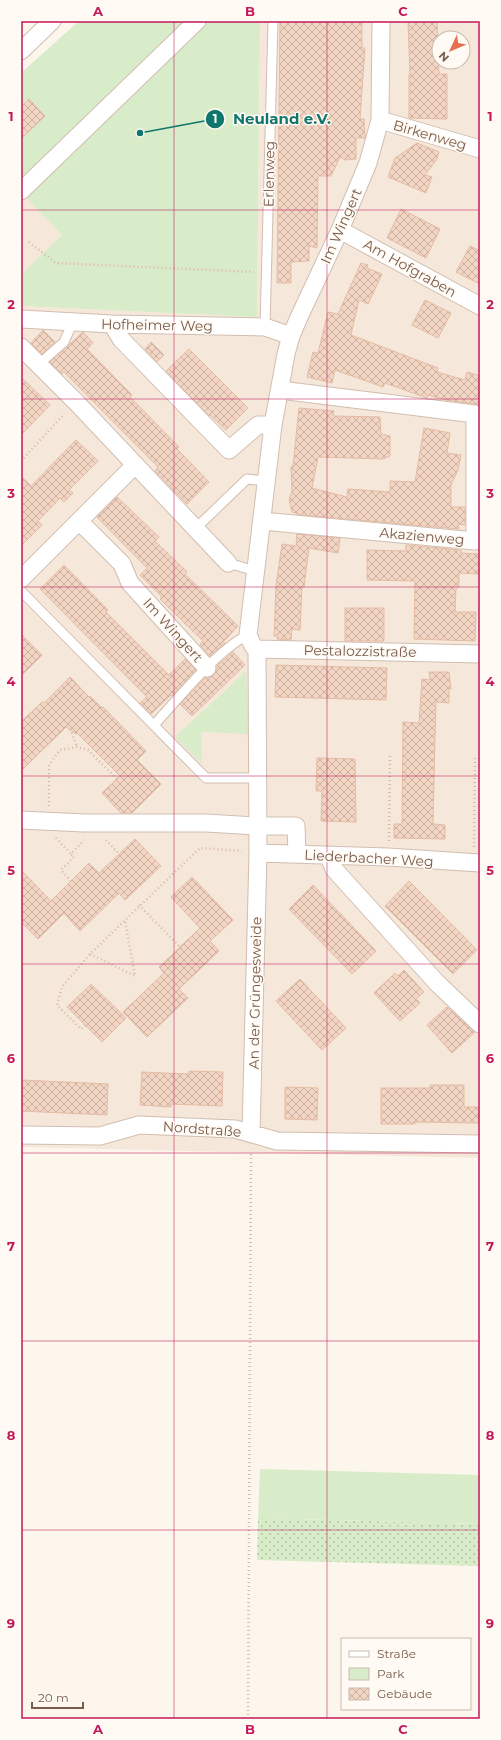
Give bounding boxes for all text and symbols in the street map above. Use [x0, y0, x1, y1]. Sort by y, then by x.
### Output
text: A [92, 3, 104, 19]
text: B [245, 3, 255, 19]
text: C [398, 3, 408, 19]
north arrow [431, 30, 471, 70]
text: N [436, 49, 452, 65]
callout: Neuland e.V. [205, 105, 339, 132]
text: 1 [8, 108, 14, 124]
text: 1 [487, 108, 493, 124]
text: Neuland e.V. [233, 109, 331, 128]
text: 1 [213, 111, 217, 126]
street label: Birkenweg [391, 116, 469, 154]
street label: Erlenweg [259, 141, 279, 207]
street label: Im Wingert [316, 185, 366, 267]
street label: Am Hofgraben [360, 235, 460, 301]
text: 2 [7, 296, 15, 312]
text: 2 [486, 296, 494, 312]
street label: Hofheimer Weg [101, 315, 213, 335]
text: 3 [6, 485, 15, 501]
text: 3 [485, 485, 494, 501]
street label: Akazienweg [379, 523, 465, 549]
street label: Im Wingert [139, 594, 207, 666]
street label: Pestalozzistraße [303, 641, 417, 661]
text: 4 [7, 673, 16, 689]
text: 4 [486, 673, 495, 689]
street label: Liederbacher Weg [304, 846, 434, 870]
text: 5 [7, 862, 15, 878]
text: 5 [486, 862, 494, 878]
street label: An der Grüngesweide [245, 916, 265, 1070]
text: 6 [7, 1050, 16, 1066]
text: 6 [486, 1050, 495, 1066]
street label: Nordstraße [162, 1117, 242, 1141]
text: 7 [7, 1238, 15, 1254]
text: 7 [486, 1238, 494, 1254]
text: 8 [7, 1427, 16, 1443]
text: 8 [486, 1427, 495, 1443]
text: 9 [7, 1615, 15, 1631]
text: 9 [486, 1615, 494, 1631]
legend [341, 1638, 471, 1710]
text: Straße [377, 1646, 416, 1661]
text: Park [377, 1666, 405, 1681]
scale bar [32, 1684, 83, 1710]
text: Gebäude [377, 1686, 432, 1701]
text: 20 m [38, 1690, 69, 1705]
text: A [92, 1721, 104, 1737]
text: B [245, 1721, 255, 1737]
text: C [398, 1721, 408, 1737]

